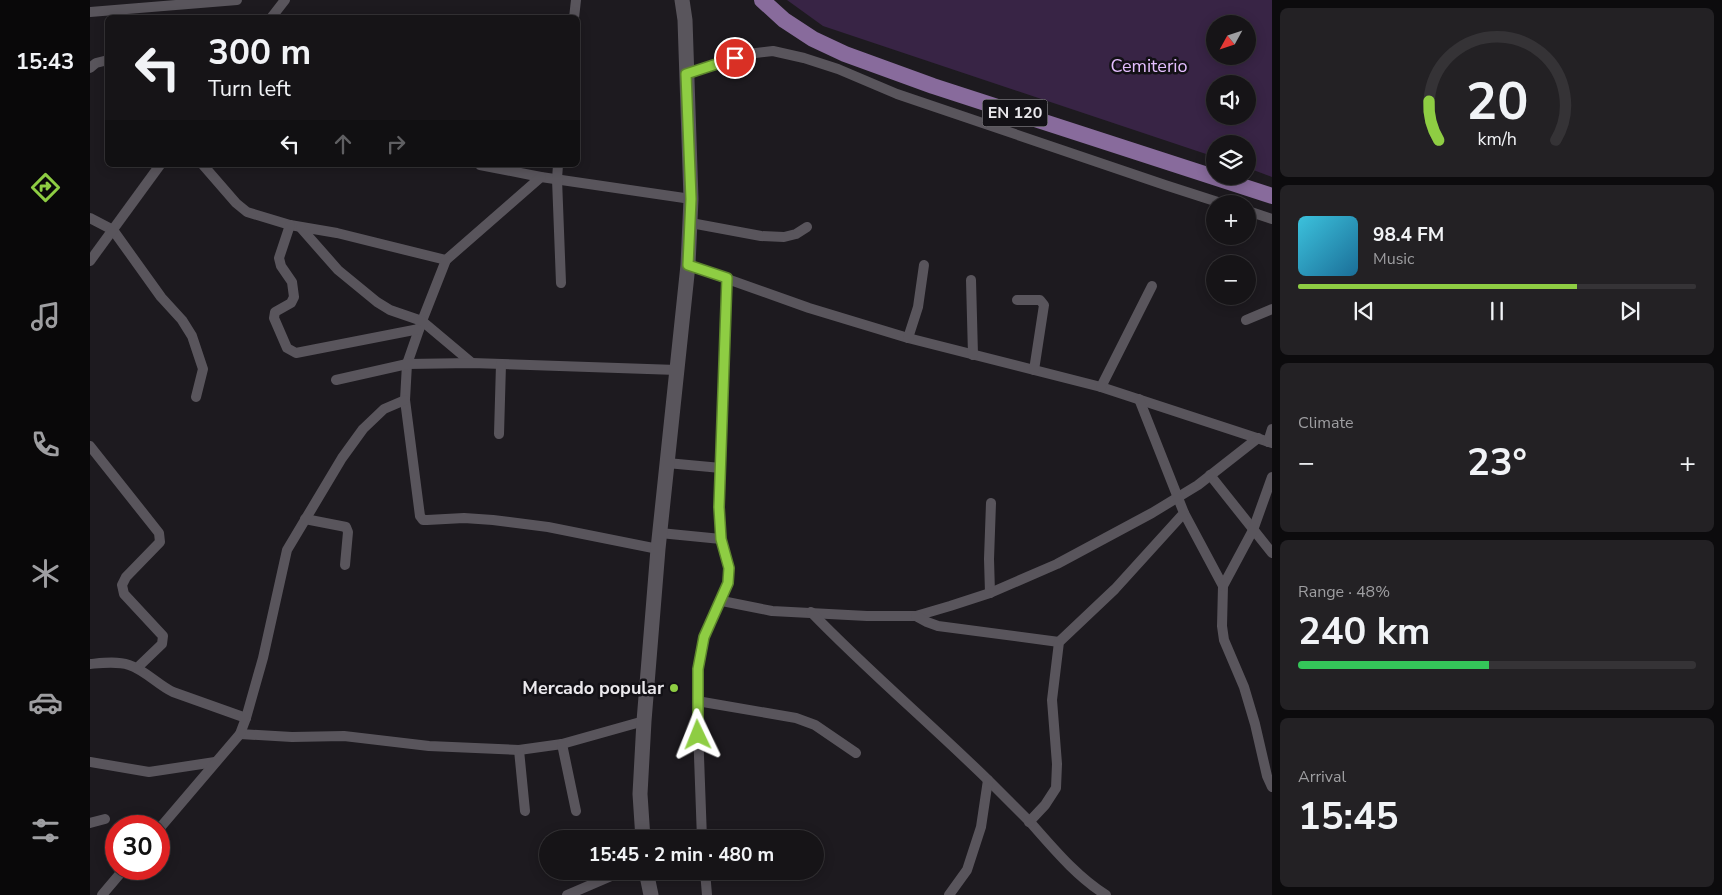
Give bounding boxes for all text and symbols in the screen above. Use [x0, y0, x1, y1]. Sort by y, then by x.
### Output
north arrow [1206, 15, 1256, 65]
map controls [1206, 15, 1256, 305]
text: 300 m [208, 29, 311, 76]
icon: left [125, 35, 190, 100]
pin [714, 37, 756, 79]
icon: arrive [721, 44, 749, 72]
text: 15:43 [16, 47, 74, 77]
park label: Cemiterio [1110, 54, 1188, 78]
text: 20 [1466, 66, 1528, 137]
text: Turn left [208, 74, 291, 104]
button: sound [1206, 75, 1256, 125]
road number: EN 120 [982, 100, 1048, 126]
text: km/h [1477, 127, 1517, 151]
icon: left [276, 130, 304, 158]
icon: ahead [329, 130, 357, 158]
icon: right [382, 130, 410, 158]
button: layers [1206, 135, 1256, 185]
icon: directions [28, 170, 63, 205]
button: + [1206, 195, 1256, 245]
text: 98.4 FM [1373, 222, 1444, 248]
text: Music [1373, 248, 1414, 270]
button: − [1206, 255, 1256, 305]
icon: previous [1350, 297, 1378, 325]
icon: pause [1483, 297, 1511, 325]
icon: next [1616, 297, 1644, 325]
icon: music [28, 299, 63, 334]
text: Climate [1298, 412, 1353, 434]
icon: phone [28, 427, 63, 462]
text: 23° [1467, 437, 1527, 488]
text: − [1298, 444, 1315, 482]
text: + [1679, 444, 1696, 482]
icon: climate [28, 556, 63, 591]
text: Range · 48% [1298, 581, 1390, 603]
text: 240 km [1298, 606, 1430, 657]
place label: Mercado popular [522, 676, 664, 700]
marker: Mercado popular [668, 682, 680, 694]
icon: car [28, 685, 63, 720]
position arrow [671, 708, 723, 760]
text: Arrival [1298, 766, 1346, 788]
text: 15:45 [1298, 791, 1399, 842]
icon: filters [28, 813, 63, 848]
speed limit sign: 30 [105, 815, 170, 880]
text: 15:45 · 2 min · 480 m [589, 842, 774, 868]

